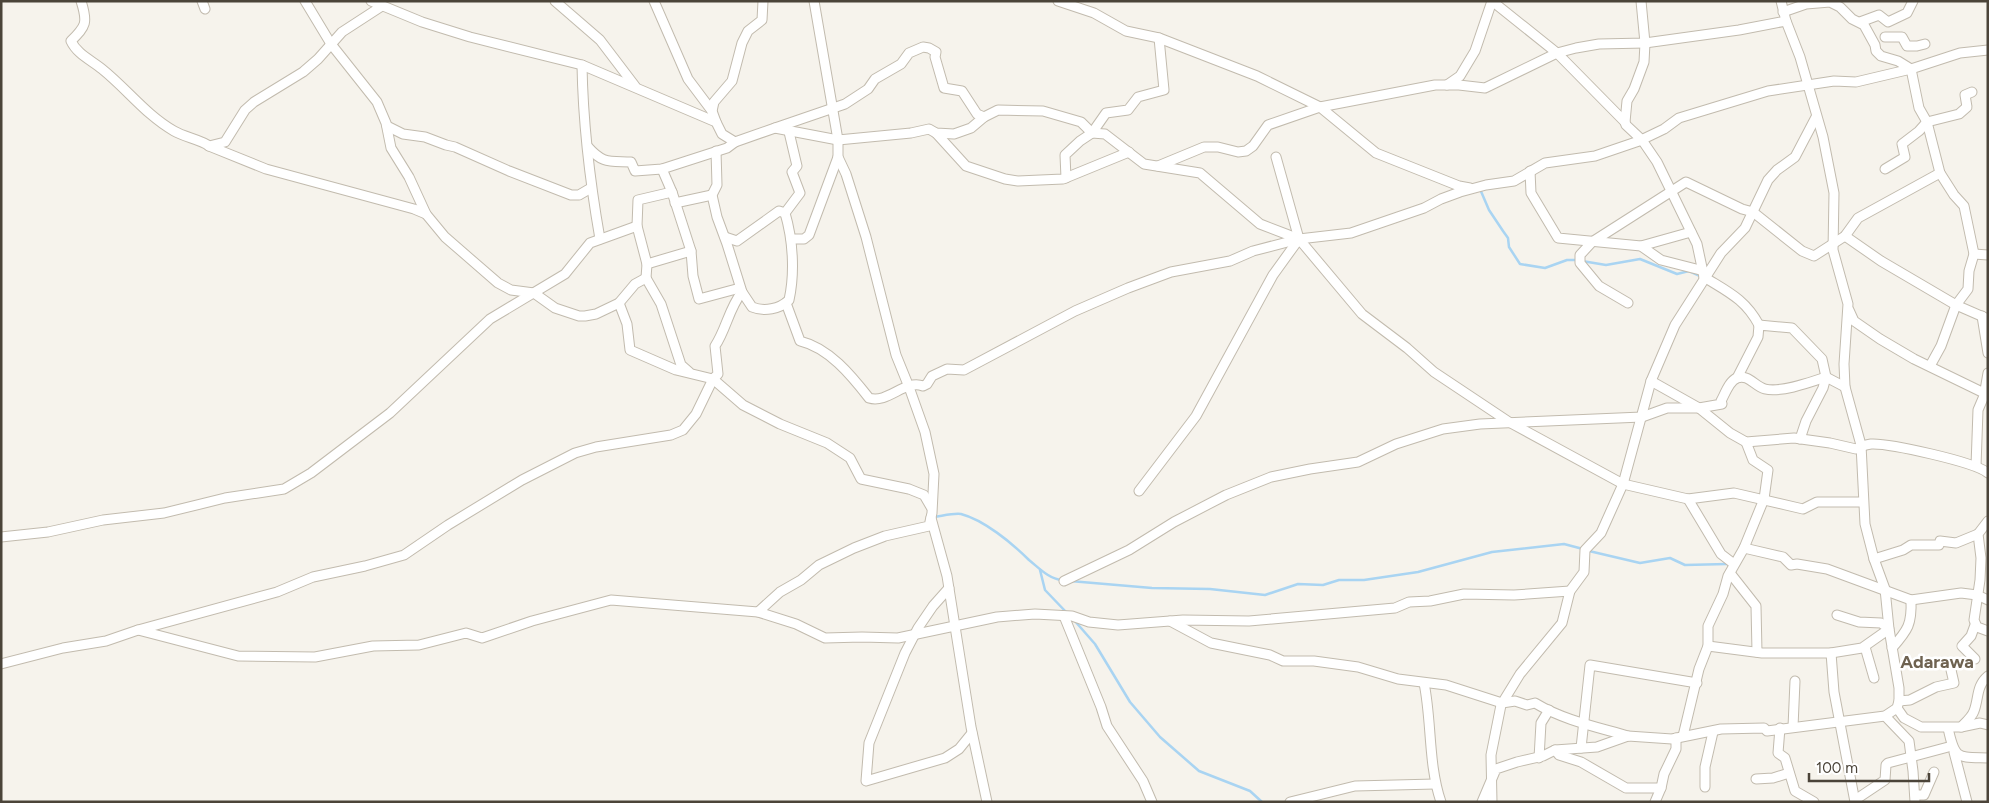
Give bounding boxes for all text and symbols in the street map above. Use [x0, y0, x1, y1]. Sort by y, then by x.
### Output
district label: Adarawa [1900, 651, 1974, 673]
scale bar [1809, 750, 1929, 782]
text: 100 m [1816, 759, 1858, 777]

